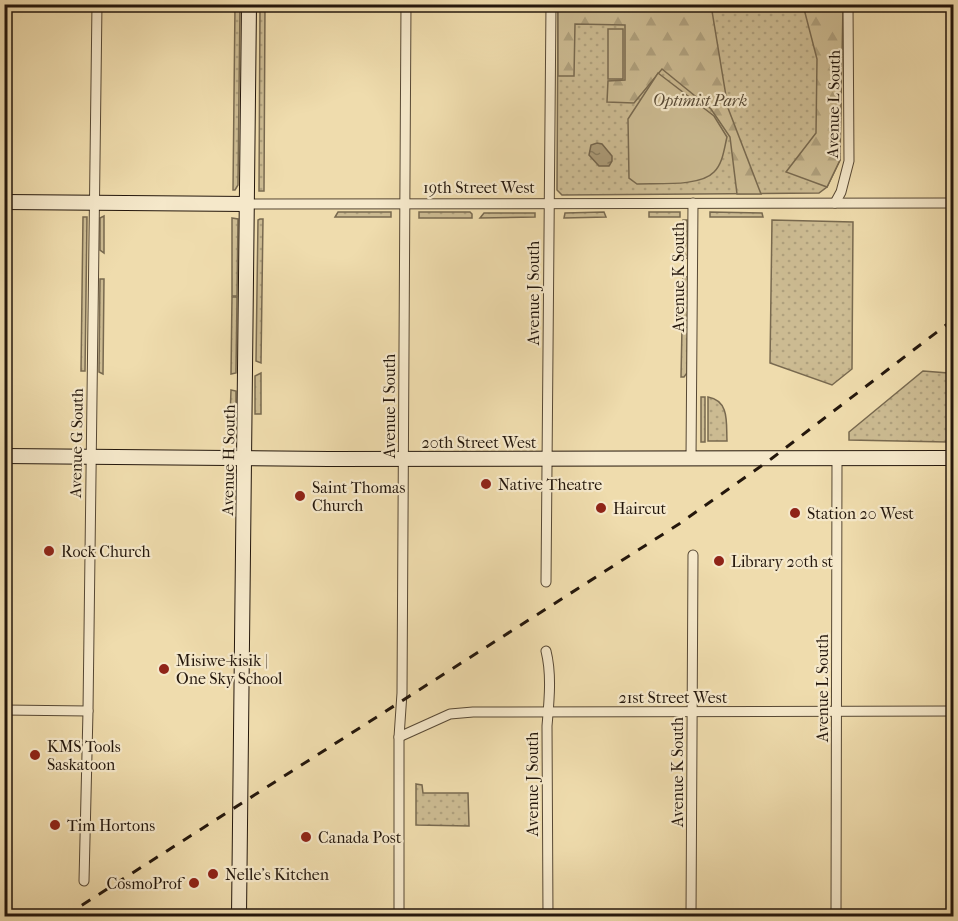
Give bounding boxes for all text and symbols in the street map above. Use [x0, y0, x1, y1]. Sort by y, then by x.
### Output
street label: Avenue L South [823, 50, 844, 159]
park label: Optimist Park [653, 91, 747, 110]
street label: 19th Street West [423, 178, 535, 197]
street label: Avenue K South [669, 222, 688, 333]
street label: Avenue J South [524, 241, 543, 346]
street label: Avenue I South [380, 354, 399, 459]
street label: Avenue G South [66, 388, 87, 499]
street label: Avenue H South [218, 404, 239, 517]
street label: 20th Street West [421, 433, 537, 452]
place label: Native Theatre [498, 475, 602, 494]
marker: Native Theatre [479, 477, 493, 491]
place label: Saint Thomas Church [312, 478, 405, 515]
marker: Saint Thomas Church [293, 489, 307, 503]
place label: Haircut [613, 499, 667, 518]
marker: Haircut [594, 501, 608, 515]
place label: Station 20 West [807, 504, 914, 523]
marker: Station 20 West [788, 506, 802, 520]
place label: Rock Church [61, 542, 151, 561]
marker: Rock Church [42, 544, 56, 558]
place label: Library 20th st [731, 552, 834, 571]
marker: Library 20th st [712, 554, 726, 568]
street label: Avenue L South [813, 634, 832, 743]
place label: Misiwe-kisik | One Sky School [176, 651, 283, 688]
marker: Misiwe-kisik | One Sky School [157, 662, 171, 676]
street label: 21st Street West [619, 688, 728, 707]
street label: Avenue K South [668, 717, 687, 828]
street label: Avenue J South [523, 732, 542, 837]
place label: KMS Tools Saskatoon [47, 737, 121, 774]
marker: KMS Tools Saskatoon [28, 748, 42, 762]
place label: Tim Hortons [67, 816, 155, 835]
marker: Tim Hortons [48, 818, 62, 832]
place label: Canada Post [318, 828, 402, 847]
marker: Canada Post [299, 830, 313, 844]
place label: Nelle's Kitchen [225, 865, 330, 884]
marker: Nelle's Kitchen [206, 867, 220, 881]
place label: CosmoProf [106, 874, 186, 893]
marker: CosmoProf [187, 876, 201, 890]

